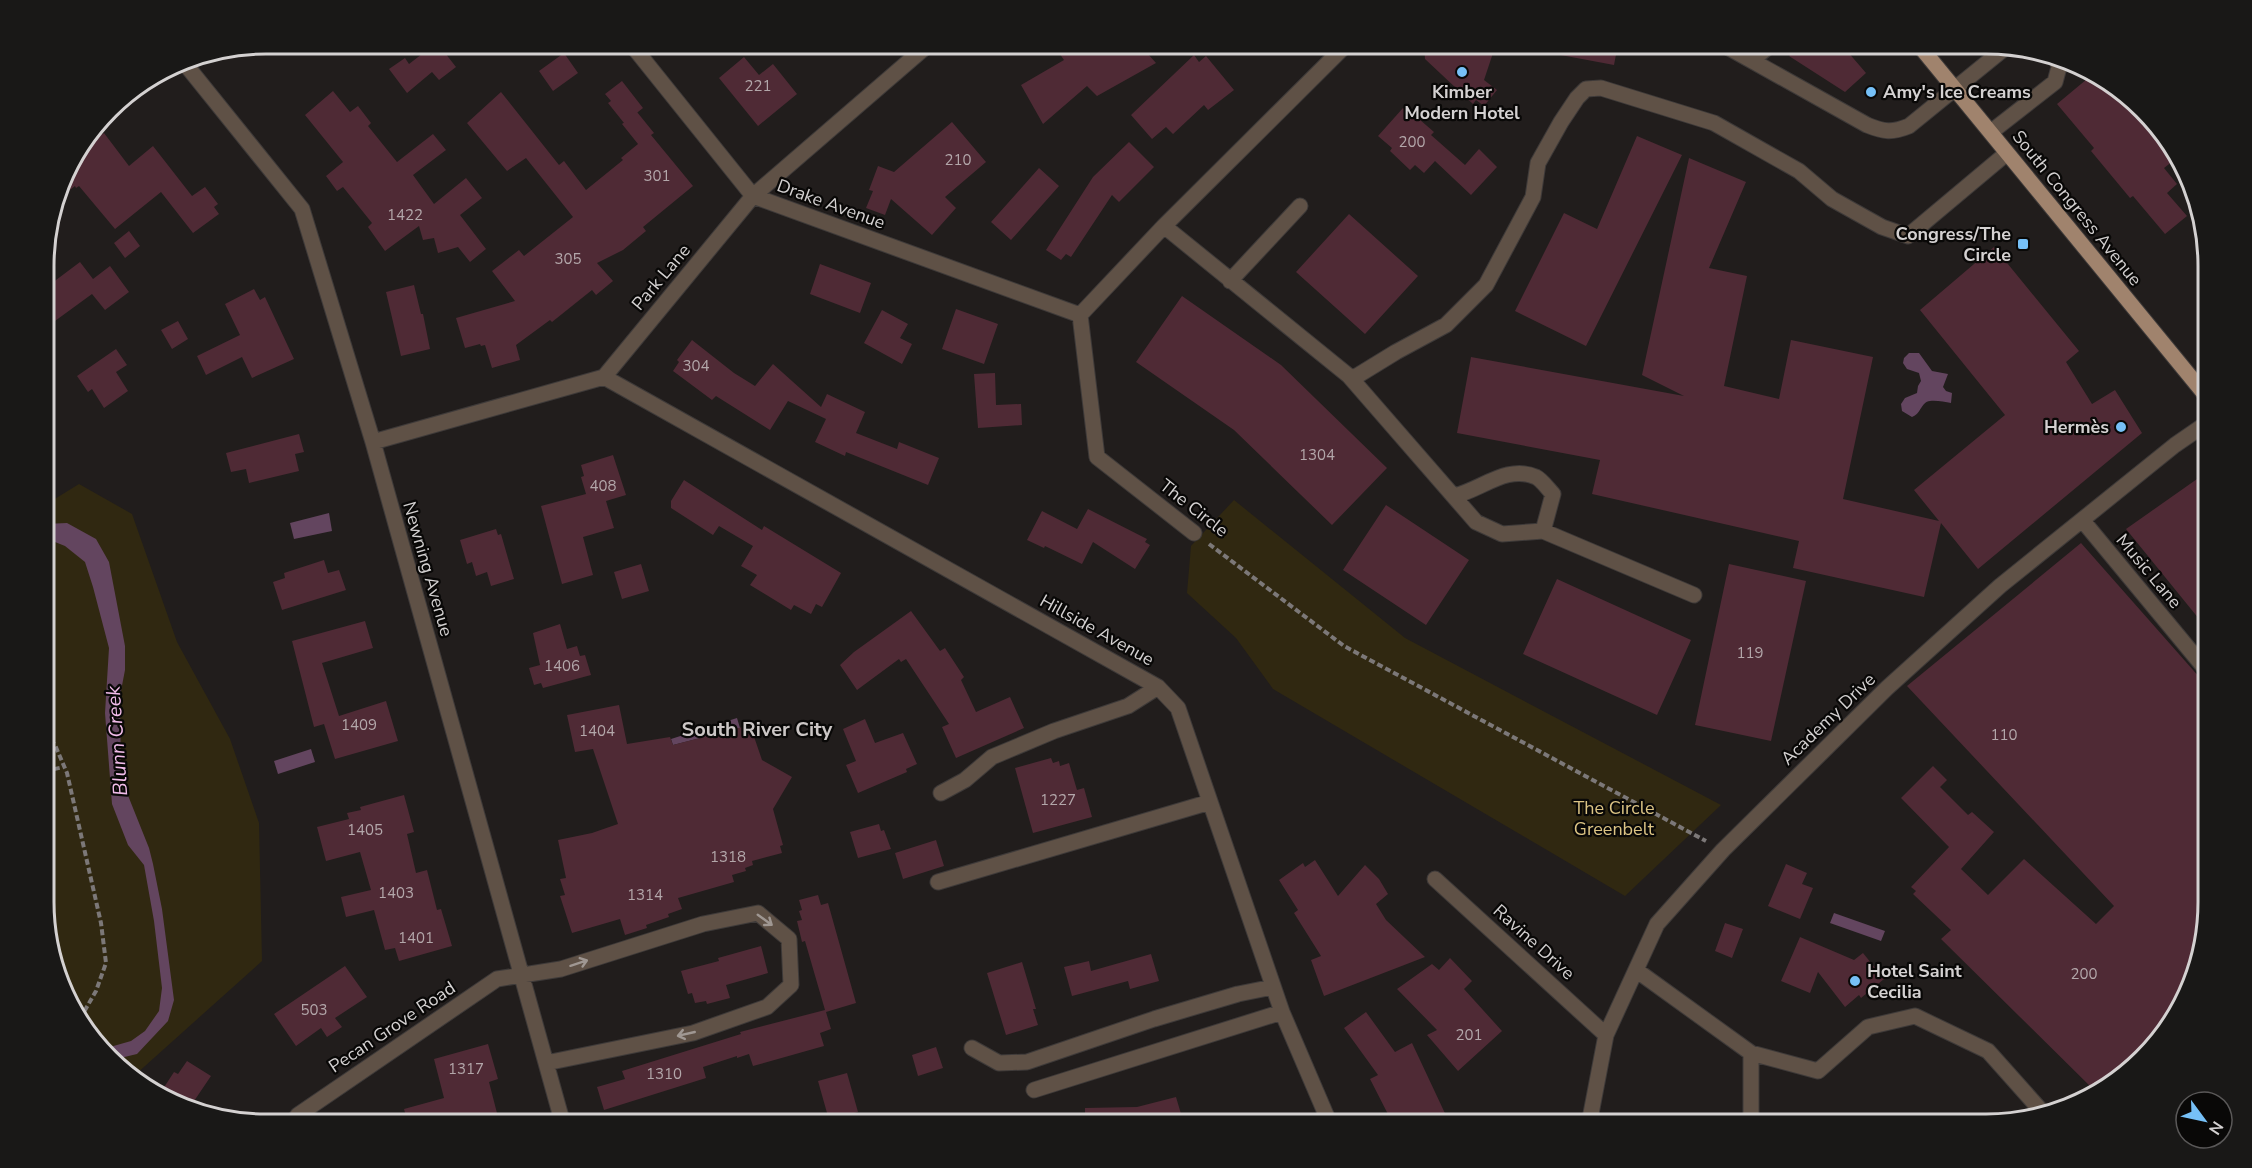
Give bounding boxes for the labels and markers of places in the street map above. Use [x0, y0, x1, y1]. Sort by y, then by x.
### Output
marker: Kimber Modern Hotel [1455, 65, 1469, 79]
place label: Kimber Modern Hotel [1404, 80, 1520, 125]
place label: Amy's Ice Creams [1883, 80, 2031, 104]
marker: Amy's Ice Creams [1864, 85, 1878, 99]
place label: Congress/The Circle [1896, 222, 2011, 267]
marker: Congress/The Circle [2016, 237, 2030, 251]
place label: Hermès [2044, 415, 2109, 439]
marker: Hermès [2114, 420, 2128, 434]
place label: Hotel Saint Cecilia [1867, 959, 1962, 1004]
marker: Hotel Saint Cecilia [1848, 974, 1862, 988]

